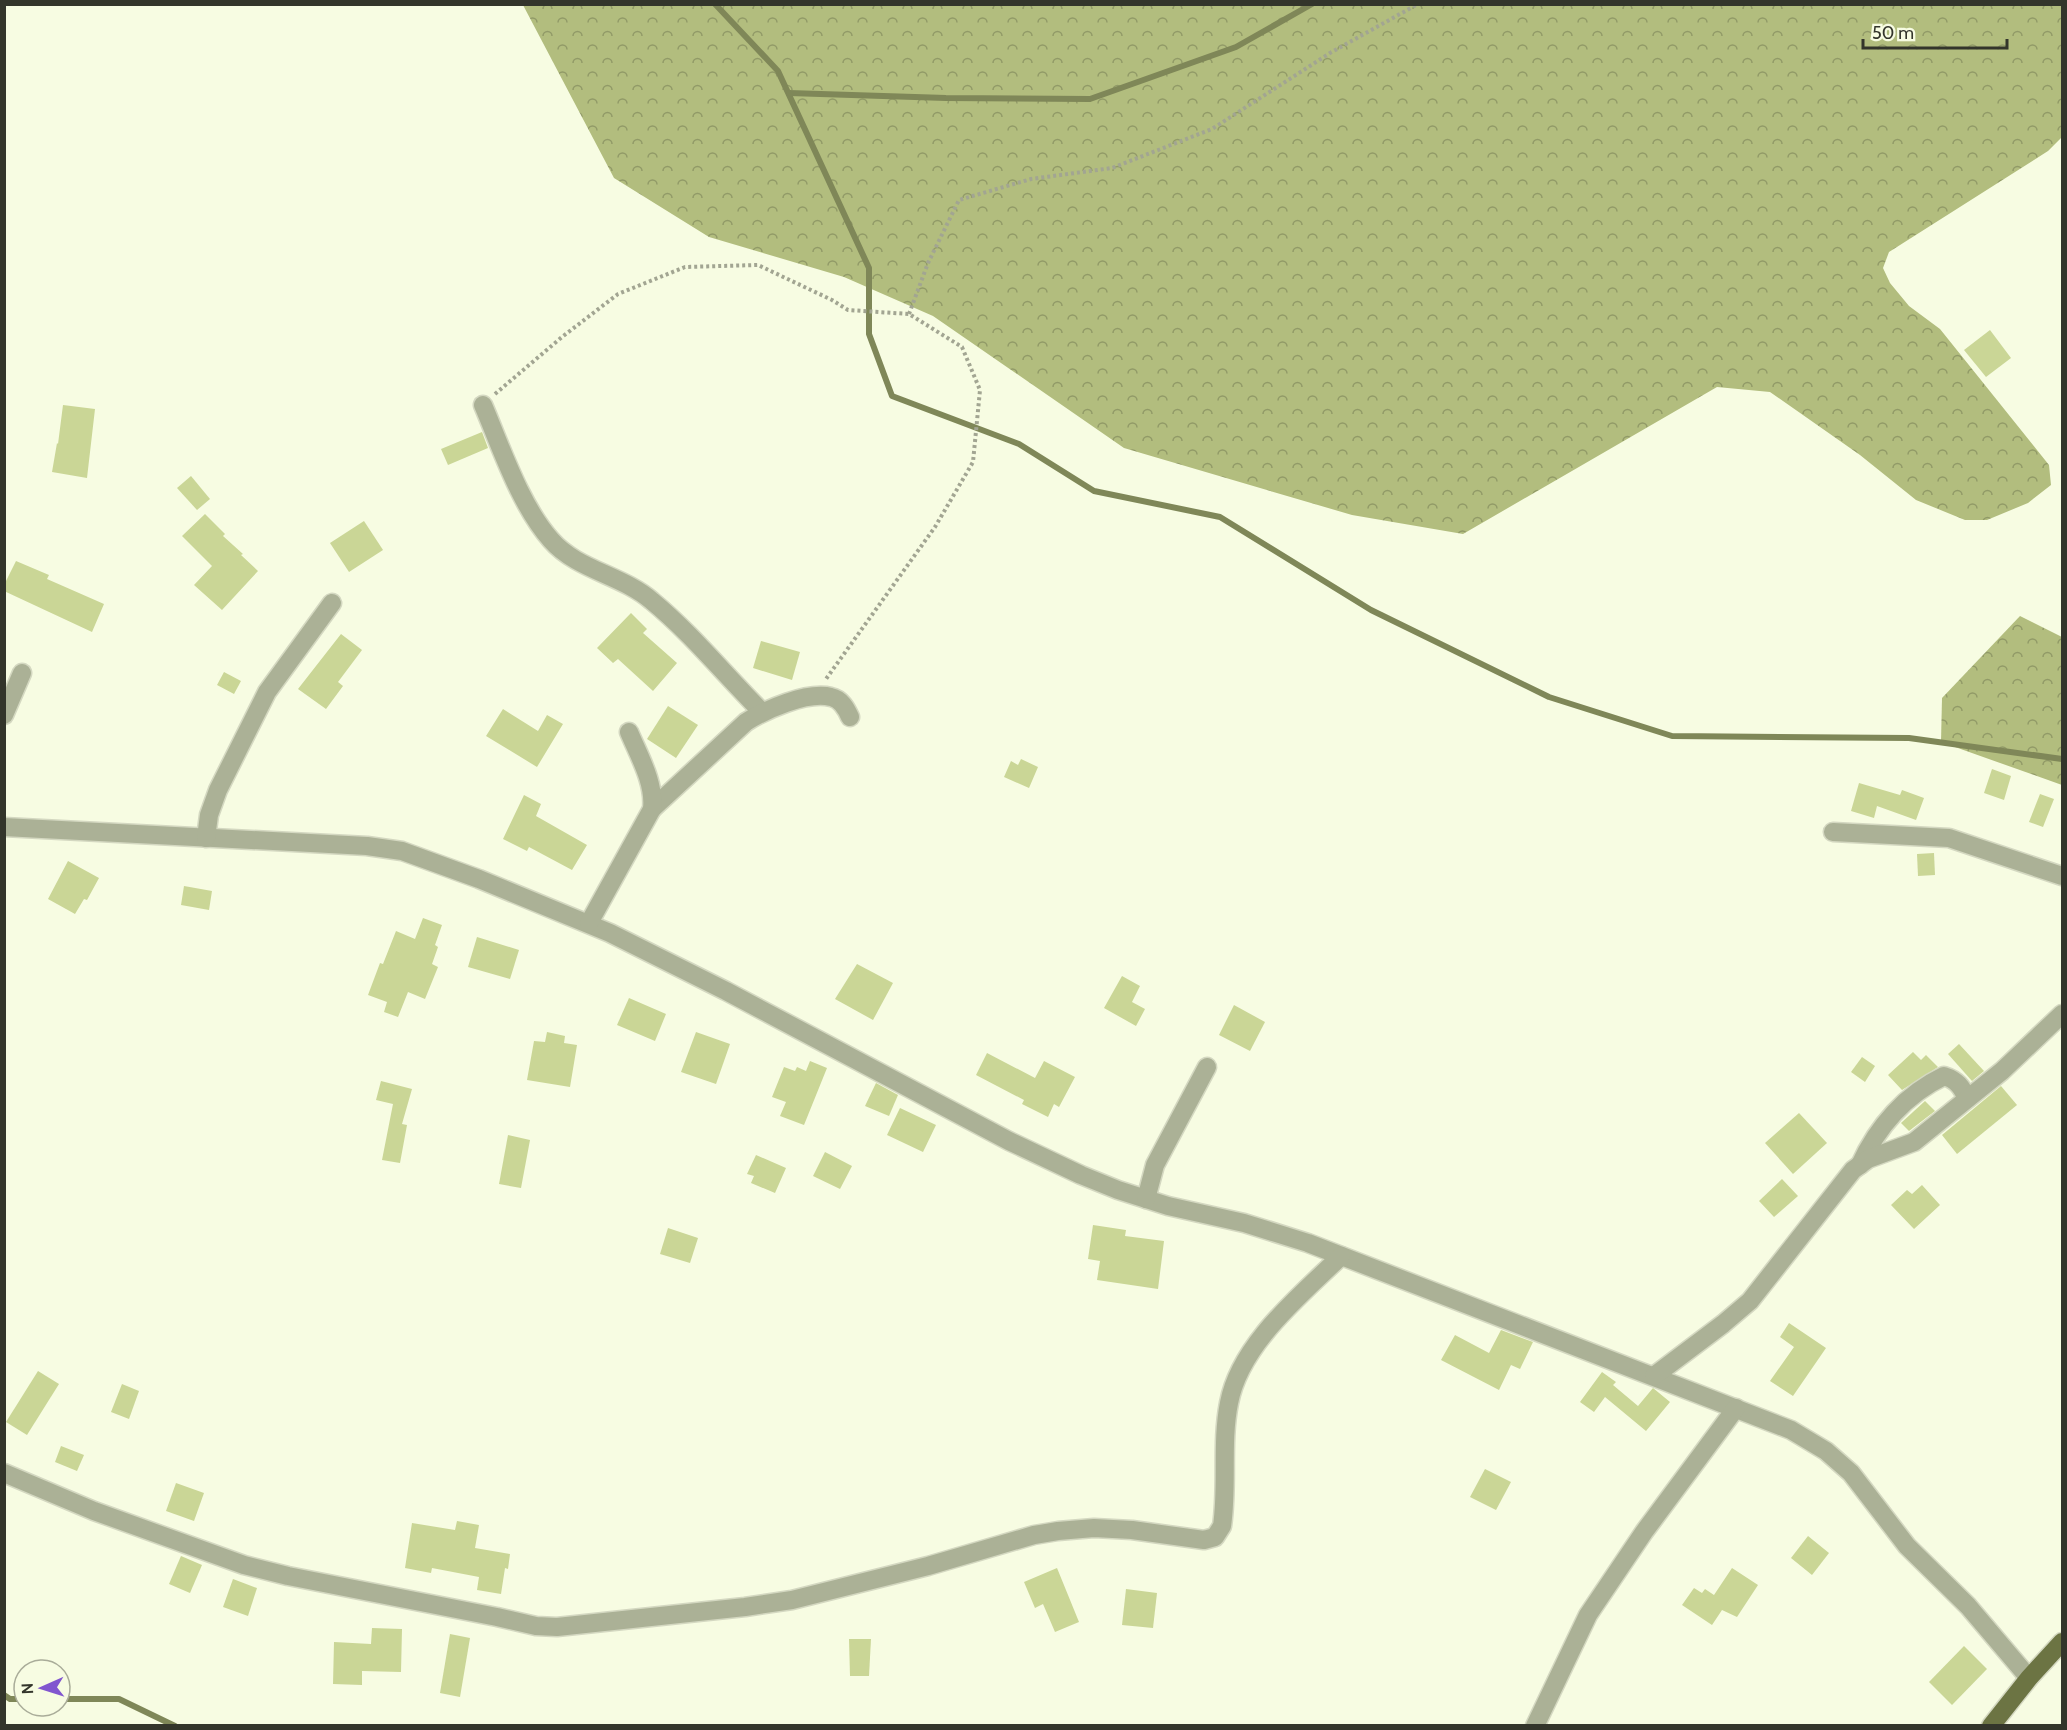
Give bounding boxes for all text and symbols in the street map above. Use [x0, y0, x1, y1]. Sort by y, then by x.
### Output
scale bar [1863, 12, 2007, 50]
text: 50 m [1872, 22, 1914, 44]
north arrow [12, 1658, 72, 1718]
text: N [18, 1683, 37, 1695]

